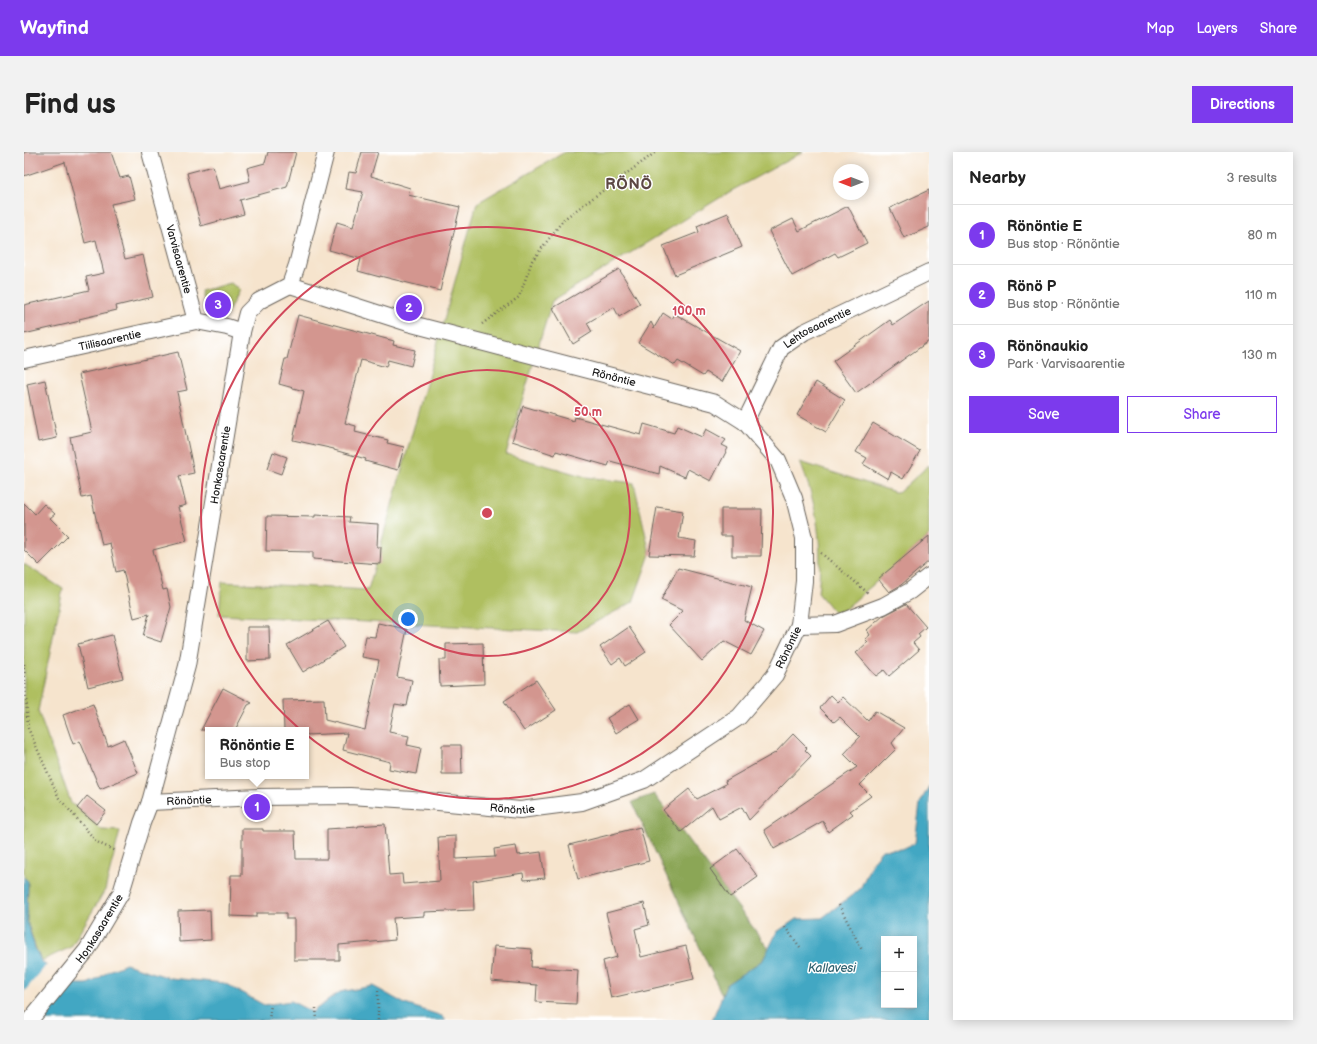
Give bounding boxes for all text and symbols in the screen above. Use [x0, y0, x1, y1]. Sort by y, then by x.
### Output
text: Wayfind [20, 17, 89, 40]
text: Map [1146, 20, 1174, 37]
text: Layers [1196, 20, 1238, 37]
text: Share [1260, 20, 1297, 37]
button: Directions [1192, 86, 1293, 123]
text: Find us [24, 88, 116, 121]
north arrow [833, 164, 869, 200]
text: Nearby [969, 168, 1026, 188]
text: 3 results [1226, 170, 1277, 186]
district label: RÖNÖ [605, 175, 653, 194]
text: Rönöntie E [1007, 217, 1082, 236]
street label: Varvisaarentie [163, 223, 194, 296]
text: 1 [979, 227, 985, 243]
text: 80 m [1248, 227, 1277, 243]
text: Bus stop · Rönöntie [1007, 236, 1120, 252]
text: Rönö P [1007, 277, 1056, 296]
text: 2 [978, 287, 986, 303]
text: 110 m [1245, 287, 1277, 303]
pin: 3 [205, 290, 231, 320]
pin: 2 [396, 293, 422, 323]
text: Bus stop · Rönöntie [1007, 296, 1120, 312]
text: 100 m [672, 304, 706, 319]
street label: Lehtosaarentie [781, 304, 854, 351]
street label: Tiilisaarentie [78, 327, 143, 354]
text: Rönönaukio [1007, 337, 1088, 356]
text: 3 [978, 347, 986, 363]
text: 130 m [1242, 347, 1277, 363]
text: Park · Varvisaarentie [1007, 356, 1125, 372]
street label: Rönöntie [590, 366, 638, 389]
button: Save [969, 396, 1119, 433]
button: Share [1127, 396, 1277, 433]
text: 50 m [574, 405, 602, 420]
street label: Honkasaarentie [208, 424, 234, 505]
centre of rings [480, 506, 494, 520]
your location [398, 609, 418, 629]
street label: Rönöntie [773, 624, 805, 671]
popup [205, 727, 309, 779]
text: Rönöntie E [219, 736, 295, 755]
text: Bus stop [219, 755, 270, 771]
pin: 1 [244, 792, 270, 822]
street label: Rönöntie [166, 793, 212, 808]
street label: Rönöntie [489, 801, 536, 817]
street label: Honkasaarentie [73, 891, 126, 966]
map controls [881, 936, 917, 1008]
button: + [881, 936, 917, 972]
water label: Kallavesi [808, 961, 857, 976]
button: − [881, 972, 917, 1008]

